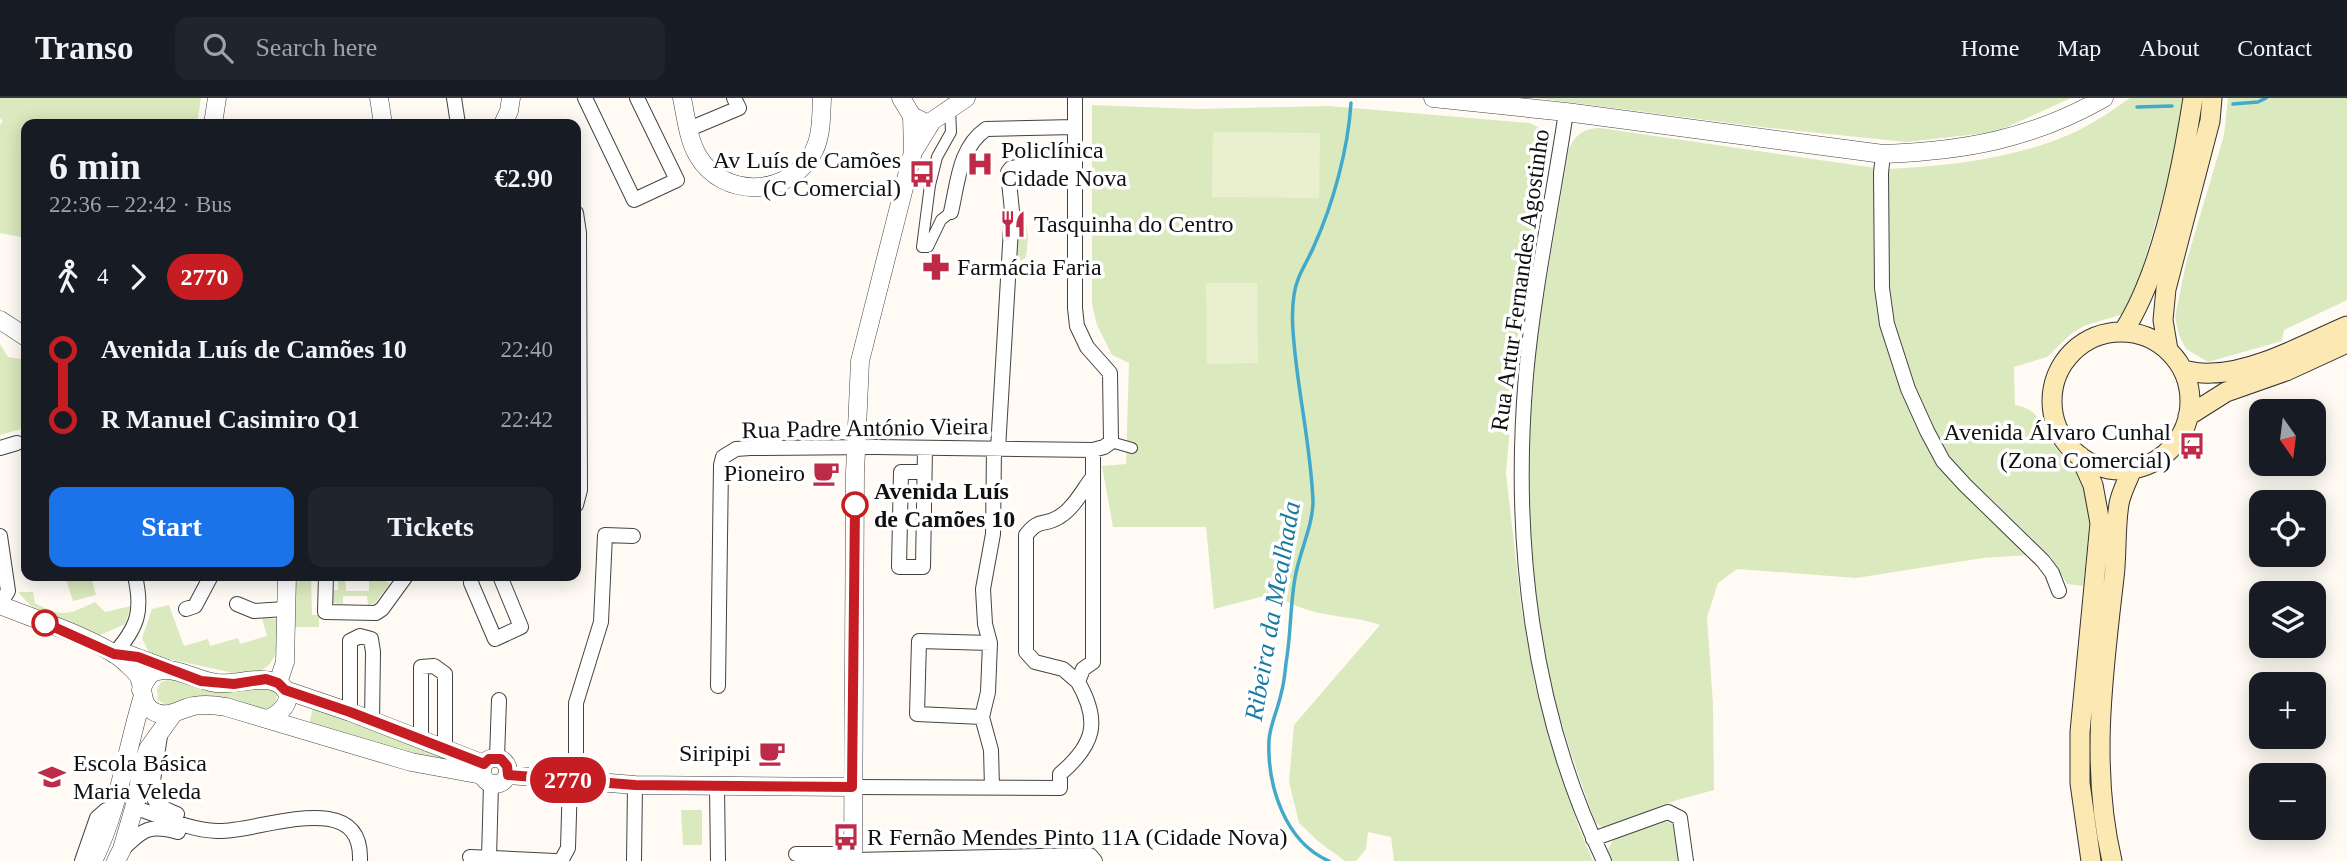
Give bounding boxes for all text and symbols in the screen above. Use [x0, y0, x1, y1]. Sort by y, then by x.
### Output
search box [175, 17, 665, 80]
icon: search [199, 29, 237, 67]
text: Transo [35, 30, 133, 66]
text: Search here [255, 33, 377, 62]
text: Home [1961, 35, 2019, 61]
text: Map [2057, 35, 2101, 61]
text: About [2139, 35, 2199, 61]
text: Contact [2237, 35, 2312, 61]
street label: Rua Artur Fernandes Agostinho [1486, 127, 1554, 433]
place label: Policlínica Cidade Nova [1001, 137, 1127, 191]
text: 6 min [49, 145, 141, 187]
place label: Av Luís de Camões (C Comercial) [713, 147, 901, 201]
hospital icon: Policlínica Cidade Nova [965, 149, 995, 179]
bus stop icon: Av Luís de Camões (C Comercial) [907, 159, 937, 189]
text: €2.90 [495, 164, 553, 193]
text: 22:36 – 22:42 · Bus [49, 192, 232, 217]
restaurant icon: Tasquinha do Centro [998, 209, 1028, 239]
place label: Tasquinha do Centro [1034, 211, 1234, 237]
pharmacy icon: Farmácia Faria [921, 252, 951, 282]
place label: Farmácia Faria [957, 254, 1102, 280]
icon: walk [49, 258, 87, 296]
icon: forward [119, 258, 157, 296]
text: 4 [97, 264, 109, 289]
text: 2770 [181, 264, 229, 290]
text: Avenida Luís de Camões 10 [101, 335, 407, 364]
text: 22:40 [501, 337, 553, 362]
north arrow [2249, 399, 2326, 476]
map controls [2249, 399, 2326, 840]
text: R Manuel Casimiro Q1 [101, 405, 360, 434]
text: 22:42 [501, 407, 553, 432]
street label: Rua Padre António Vieira [741, 413, 989, 443]
place label: Avenida Álvaro Cunhal (Zona Comercial) [1944, 419, 2171, 473]
bus stop icon: Avenida Álvaro Cunhal (Zona Comercial) [2177, 431, 2207, 461]
cafe icon: Pioneiro [811, 458, 841, 488]
place label: Pioneiro [724, 460, 805, 486]
place label: Avenida Luís de Camões 10 [874, 478, 1015, 532]
button: Start [49, 487, 294, 567]
button: Tickets [308, 487, 553, 567]
button: locate [2249, 490, 2326, 567]
marker: Avenida Luís de Camões 10 [842, 492, 868, 518]
water label: Ribeira da Mealhada [1239, 499, 1306, 724]
button: layers [2249, 581, 2326, 658]
unlabelled marker [32, 610, 58, 636]
button: + [2249, 672, 2326, 749]
cafe icon: Siripipi [757, 738, 787, 768]
place label: Siripipi [679, 740, 751, 766]
place label: Escola Básica Maria Veleda [73, 750, 207, 804]
line badge: 2770 [519, 757, 617, 803]
school or university icon: Escola Básica Maria Veleda [37, 762, 67, 792]
button: − [2249, 763, 2326, 840]
text: 2770 [544, 767, 592, 793]
bus stop icon: R Fernão Mendes Pinto 11A (Cidade Nova) [831, 822, 861, 852]
place label: R Fernão Mendes Pinto 11A (Cidade Nova) [867, 824, 1287, 850]

